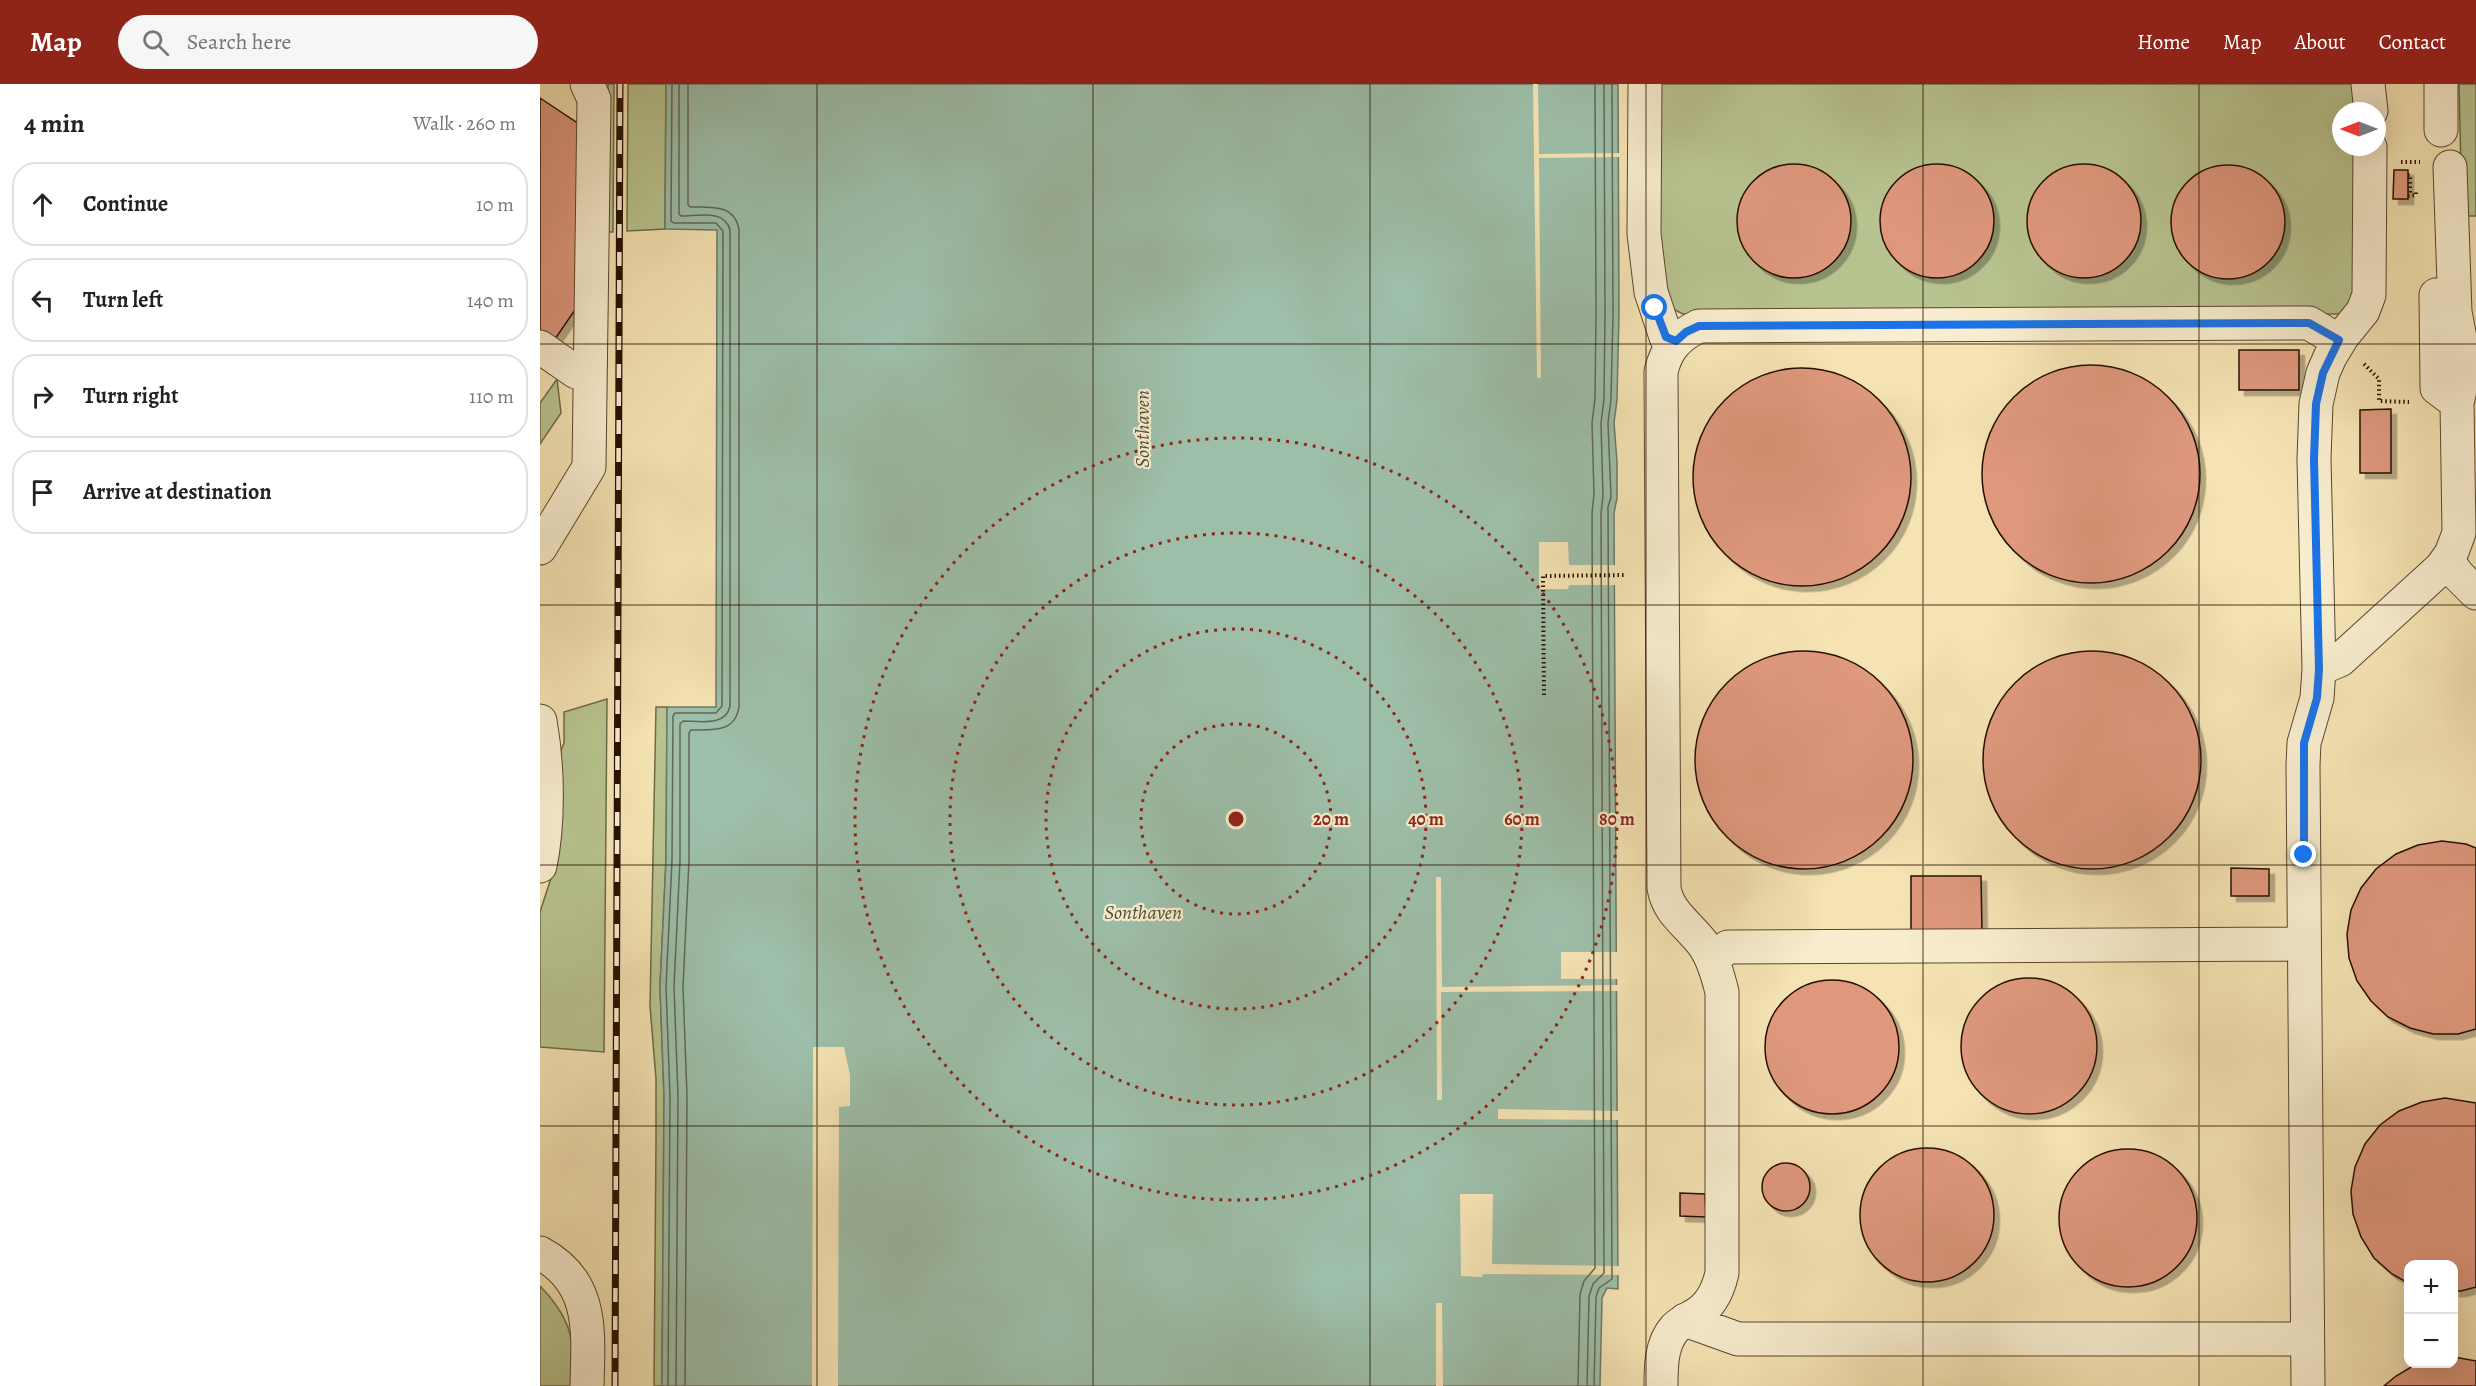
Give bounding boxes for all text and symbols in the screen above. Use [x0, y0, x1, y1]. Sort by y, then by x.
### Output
search box [118, 15, 538, 69]
text: Map [30, 23, 82, 61]
icon: search [139, 26, 172, 59]
text: Search here [187, 27, 291, 57]
text: Home [2137, 28, 2190, 56]
text: Map [2223, 28, 2261, 56]
text: About [2294, 28, 2346, 56]
text: Contact [2379, 28, 2446, 56]
north arrow [2332, 102, 2386, 156]
text: 4 min [24, 106, 85, 141]
text: Walk · 260 m [413, 110, 516, 137]
icon: ahead [26, 188, 59, 221]
text: Continue [83, 189, 168, 219]
text: 10 m [476, 191, 514, 218]
icon: left [26, 284, 59, 317]
text: Turn left [83, 285, 163, 315]
text: 140 m [467, 287, 514, 314]
route start [1641, 294, 1667, 320]
icon: right [26, 380, 59, 413]
text: Turn right [83, 381, 179, 411]
text: 110 m [469, 383, 514, 410]
water label: Sonthaven [1129, 390, 1156, 468]
icon: arrive [26, 476, 59, 509]
text: Arrive at destination [83, 477, 272, 507]
text: 20 m [1313, 807, 1349, 831]
text: 40 m [1408, 807, 1444, 831]
text: 60 m [1504, 807, 1540, 831]
text: 80 m [1599, 807, 1635, 831]
centre of rings [1226, 809, 1246, 829]
route end [2290, 841, 2316, 867]
water label: Sonthaven [1104, 899, 1182, 926]
map controls [2404, 1260, 2458, 1368]
button: + [2404, 1260, 2458, 1314]
button: − [2404, 1314, 2458, 1368]

